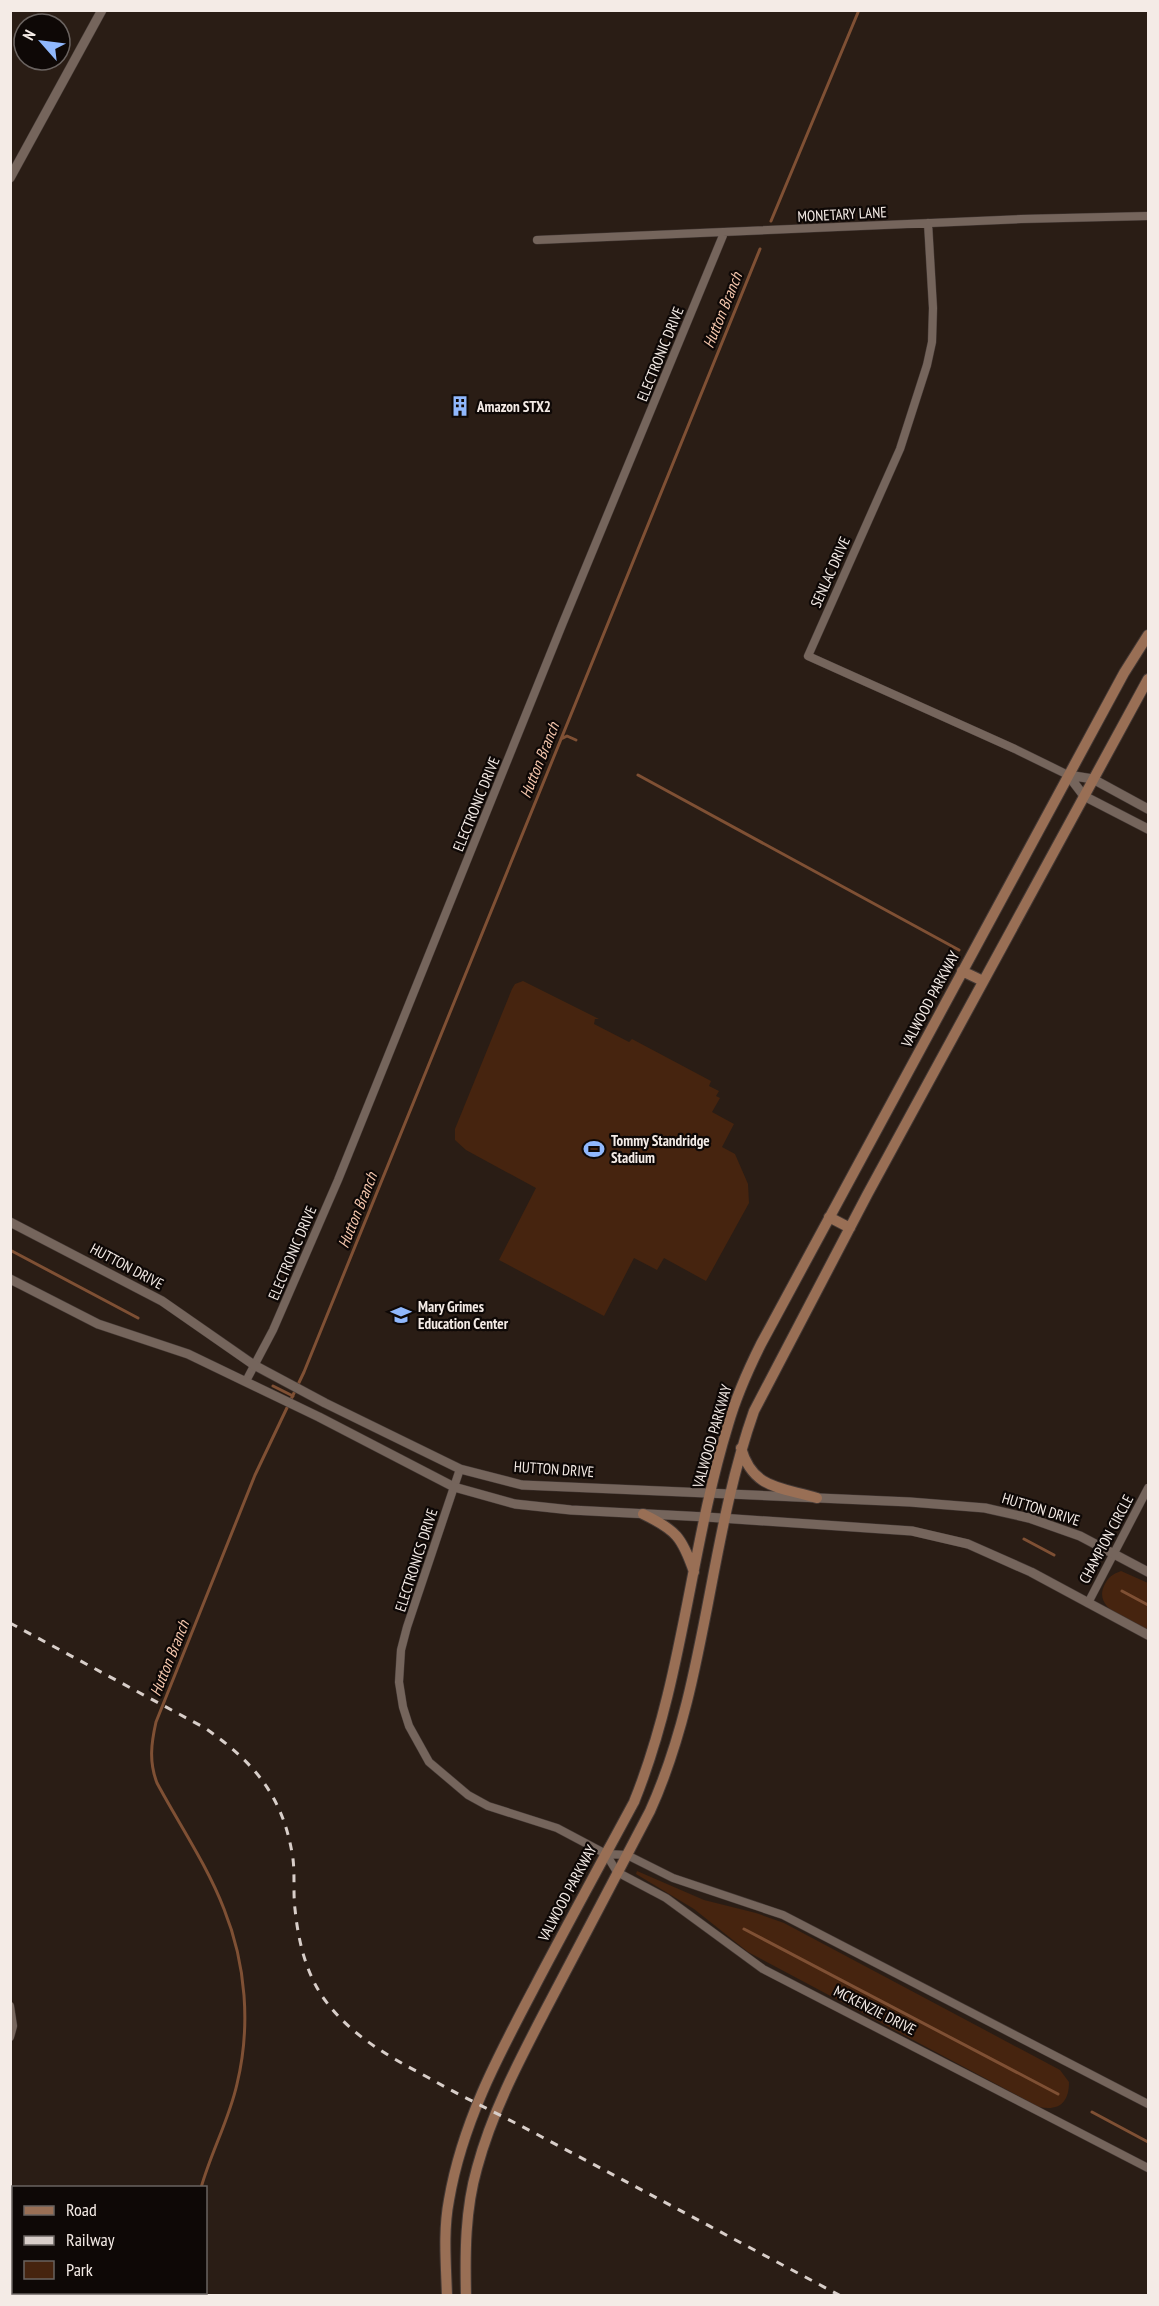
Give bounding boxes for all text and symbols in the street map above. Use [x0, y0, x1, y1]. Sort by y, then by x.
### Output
north arrow [12, 12, 72, 72]
text: N [18, 26, 40, 43]
street label: MONETARY LANE [797, 202, 887, 226]
water label: Hutton Branch [698, 268, 747, 351]
street label: ELECTRONIC DRIVE [632, 304, 688, 404]
building icon: Amazon STX2 [448, 394, 472, 418]
place label: Amazon STX2 [476, 397, 551, 416]
street label: SENLAC DRIVE [806, 534, 854, 610]
water label: Hutton Branch [515, 718, 564, 801]
street label: ELECTRONIC DRIVE [448, 754, 504, 854]
street label: VALWOOD PARKWAY [896, 947, 963, 1051]
place label: Tommy Standridge Stadium [611, 1131, 710, 1167]
sports icon: Tommy Standridge Stadium [582, 1137, 606, 1161]
water label: Hutton Branch [333, 1168, 382, 1251]
street label: ELECTRONIC DRIVE [264, 1203, 320, 1303]
street label: HUTTON DRIVE [87, 1239, 167, 1293]
place label: Mary Grimes Education Center [418, 1297, 509, 1333]
school or university icon: Mary Grimes Education Center [389, 1303, 413, 1327]
street label: VALWOOD PARKWAY [688, 1382, 736, 1491]
street label: HUTTON DRIVE [513, 1457, 595, 1481]
street label: HUTTON DRIVE [1000, 1488, 1082, 1530]
street label: CHAMPION CIRCLE [1075, 1491, 1137, 1587]
street label: ELECTRONICS DRIVE [390, 1506, 442, 1614]
water label: Hutton Branch [145, 1616, 194, 1699]
street label: VALWOOD PARKWAY [533, 1841, 600, 1945]
street label: MCKENZIE DRIVE [831, 1981, 919, 2039]
legend [12, 2186, 207, 2294]
text: Road [66, 2198, 97, 2221]
text: Railway [66, 2228, 115, 2251]
text: Park [66, 2258, 93, 2281]

